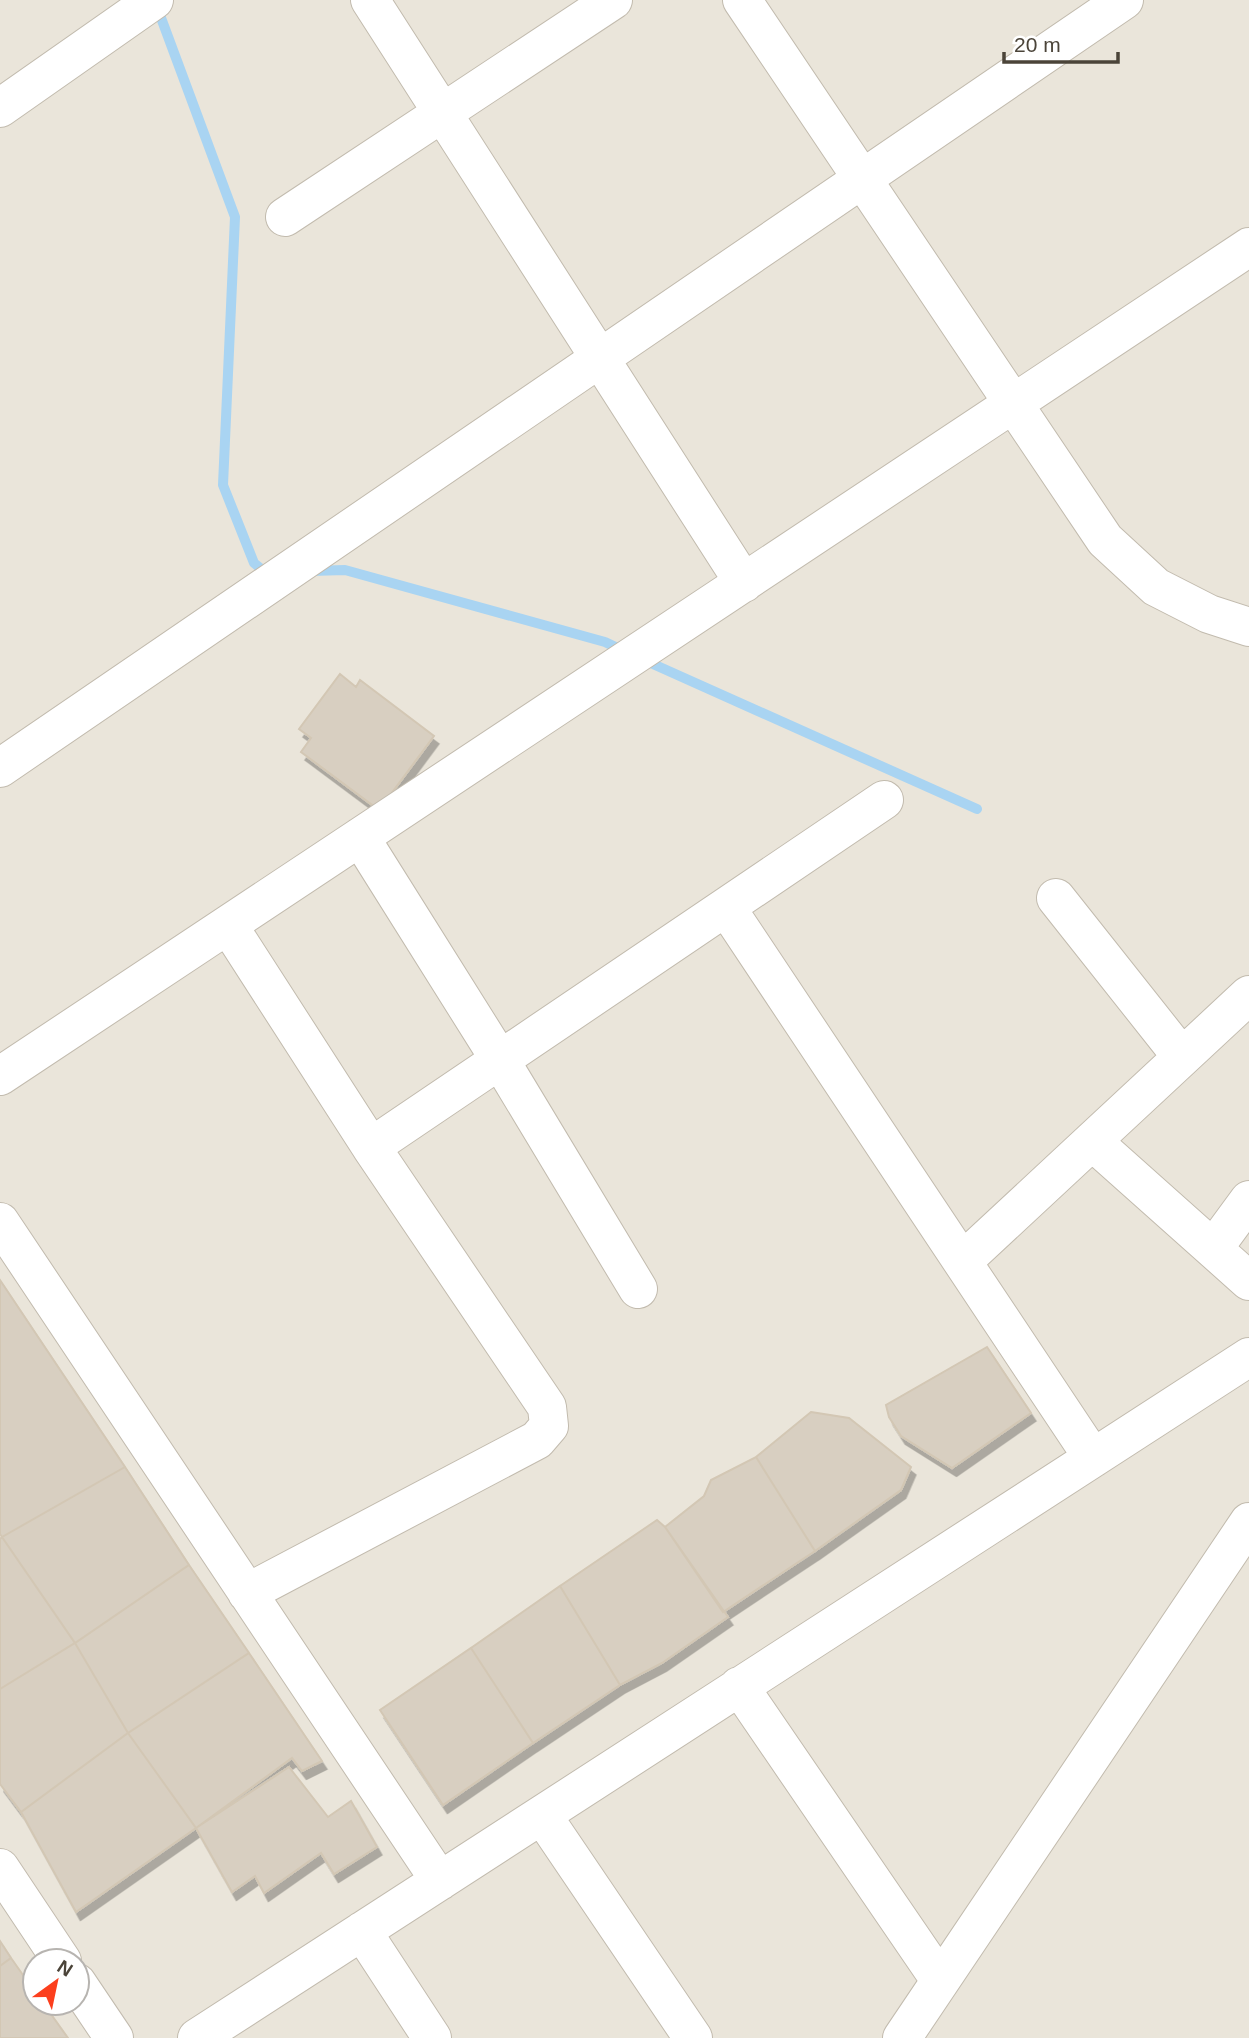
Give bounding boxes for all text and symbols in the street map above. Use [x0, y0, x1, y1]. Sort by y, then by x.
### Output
scale bar [1004, 21, 1118, 65]
text: 20 m [1014, 33, 1061, 56]
north arrow [21, 1947, 91, 2017]
text: N [54, 1956, 76, 1981]

